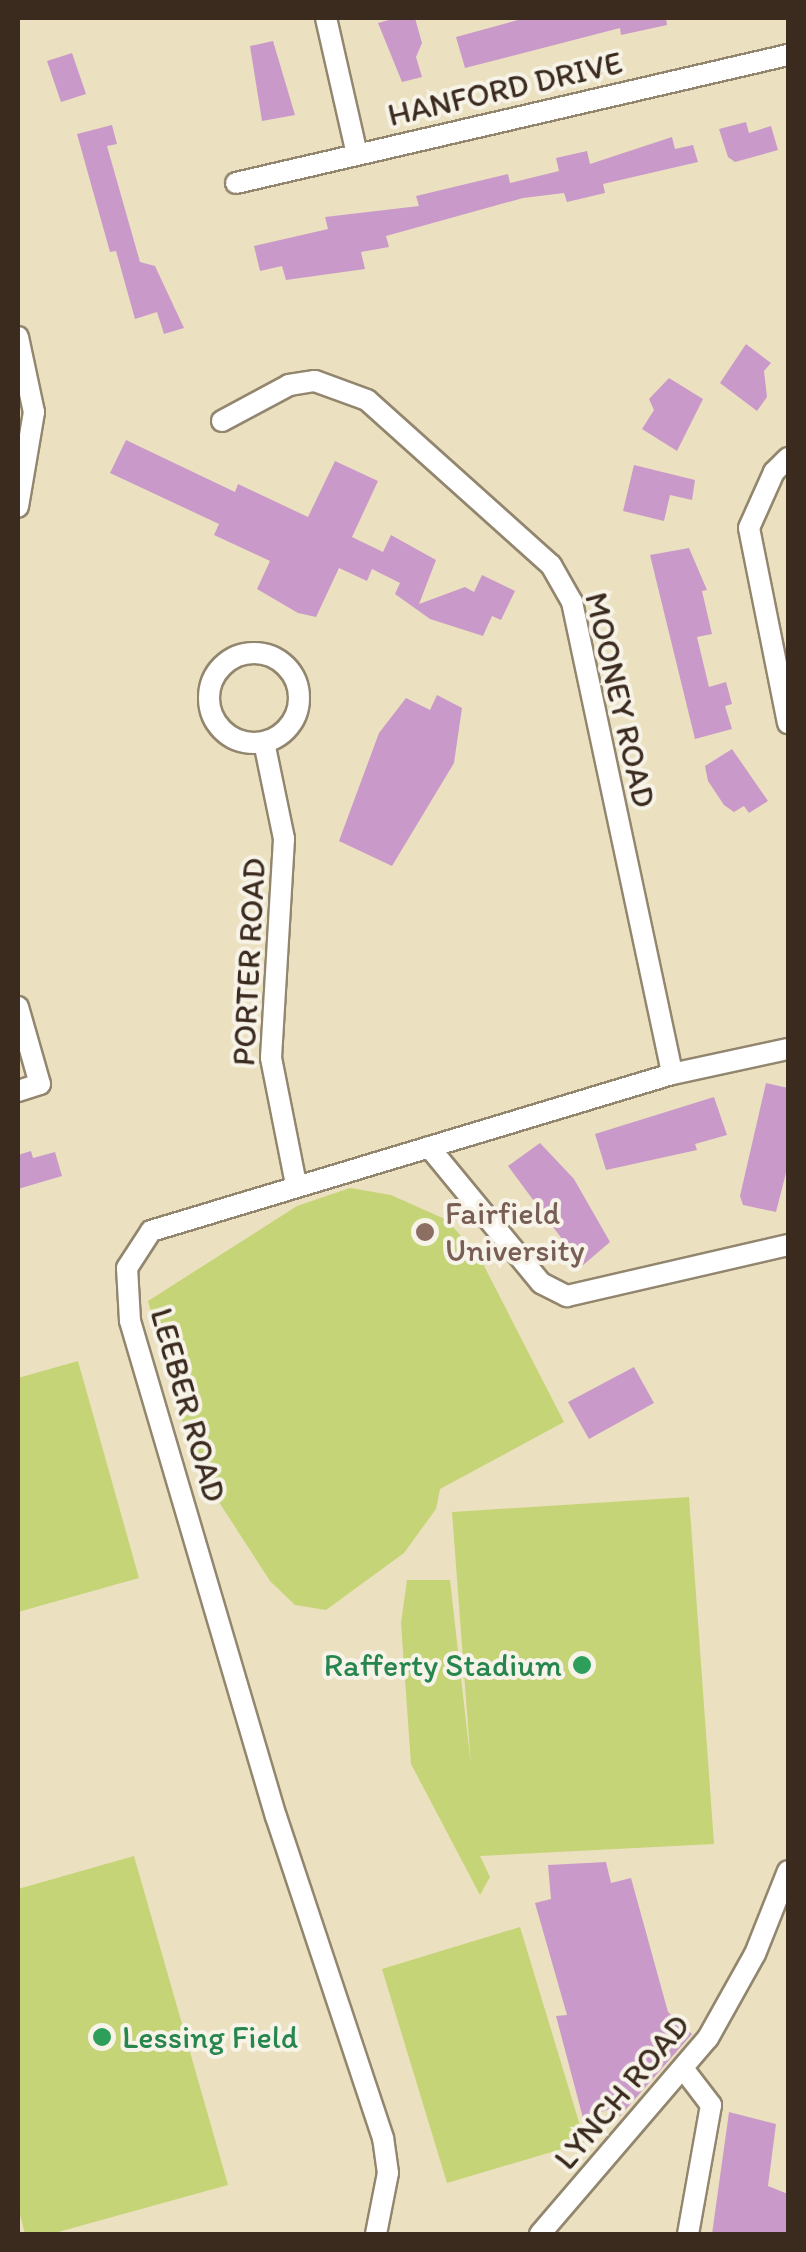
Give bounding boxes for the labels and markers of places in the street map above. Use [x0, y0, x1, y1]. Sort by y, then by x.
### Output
place label: Fairfield University [445, 1195, 585, 1270]
marker: Fairfield University [414, 1221, 436, 1243]
place label: Rafferty Stadium [324, 1646, 562, 1684]
marker: Rafferty Stadium [571, 1654, 593, 1676]
place label: Lessing Field [122, 2018, 298, 2056]
marker: Lessing Field [91, 2026, 113, 2048]

